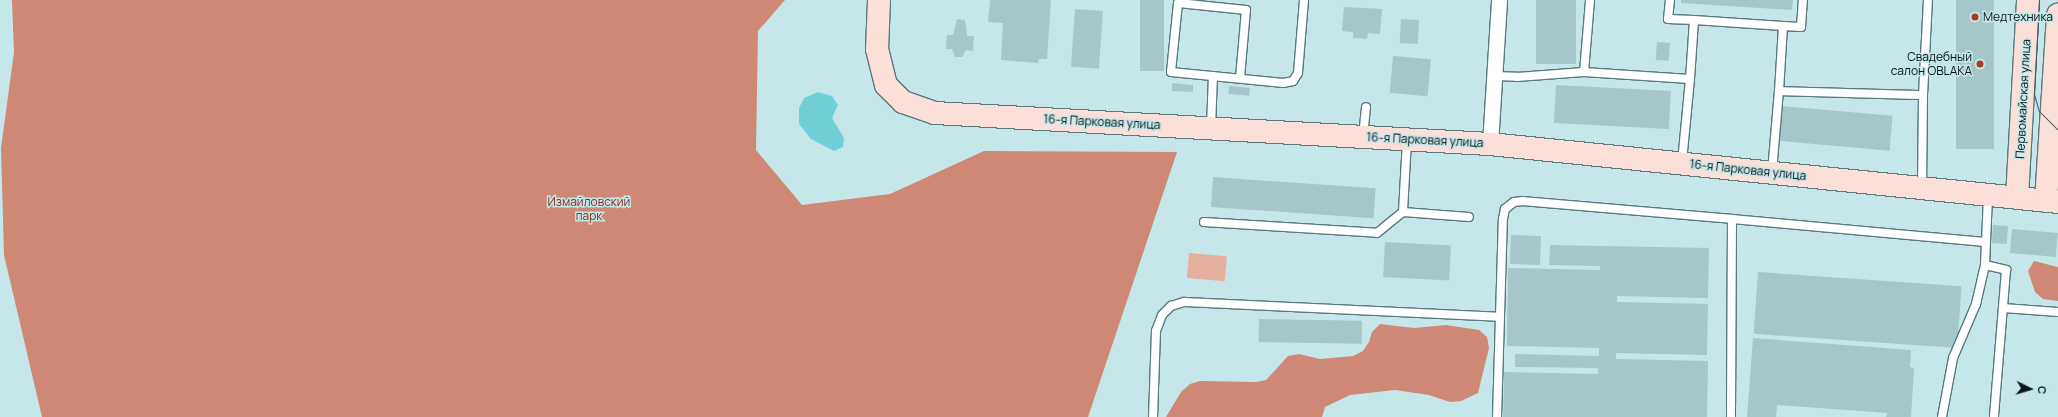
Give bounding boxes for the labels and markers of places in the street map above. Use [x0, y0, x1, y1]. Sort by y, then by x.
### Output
place label: Медтехника [1983, 10, 2053, 24]
marker: Медтехника [1970, 12, 1980, 22]
place label: Свадебный салон OBLAKA [1891, 50, 1972, 78]
marker: Свадебный салон OBLAKA [1975, 59, 1985, 69]

